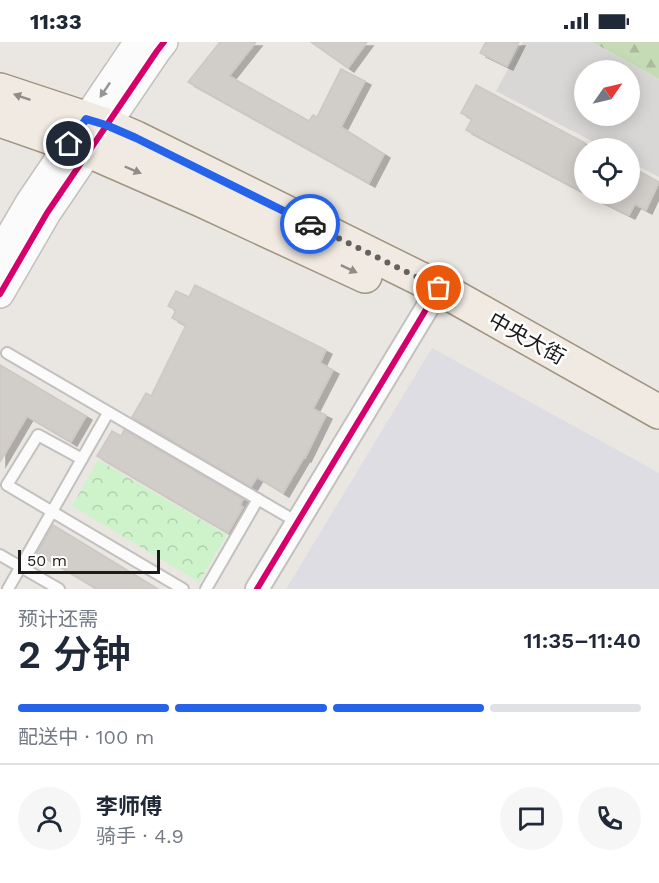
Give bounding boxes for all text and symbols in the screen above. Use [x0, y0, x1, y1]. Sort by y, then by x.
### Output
text: 11:33 [30, 9, 82, 34]
north arrow [574, 60, 640, 126]
map controls [574, 60, 640, 204]
one-way arrow [100, 82, 111, 99]
one-way arrow [13, 92, 31, 101]
pin [43, 118, 94, 169]
icon: home [52, 127, 85, 160]
button: locate [574, 138, 640, 204]
one-way arrow [125, 166, 142, 175]
courier [280, 194, 340, 254]
icon: car [294, 208, 327, 241]
pin [413, 262, 464, 313]
one-way arrow [340, 264, 357, 273]
icon: bag [422, 271, 455, 304]
street label: 中央大街 [484, 307, 570, 369]
scale bar [18, 547, 160, 574]
text: 50 m [27, 551, 67, 570]
text: 预计还需 [18, 607, 98, 631]
text: 11:35–11:40 [523, 628, 641, 653]
text: 2 分钟 [18, 632, 131, 677]
text: 配送中 · 100 m [18, 725, 154, 749]
button: person [18, 787, 81, 850]
button: chat [500, 787, 563, 850]
button: phone [578, 787, 641, 850]
text: 李师傅 [96, 794, 162, 819]
text: 骑手 · 4.9 [96, 824, 184, 848]

